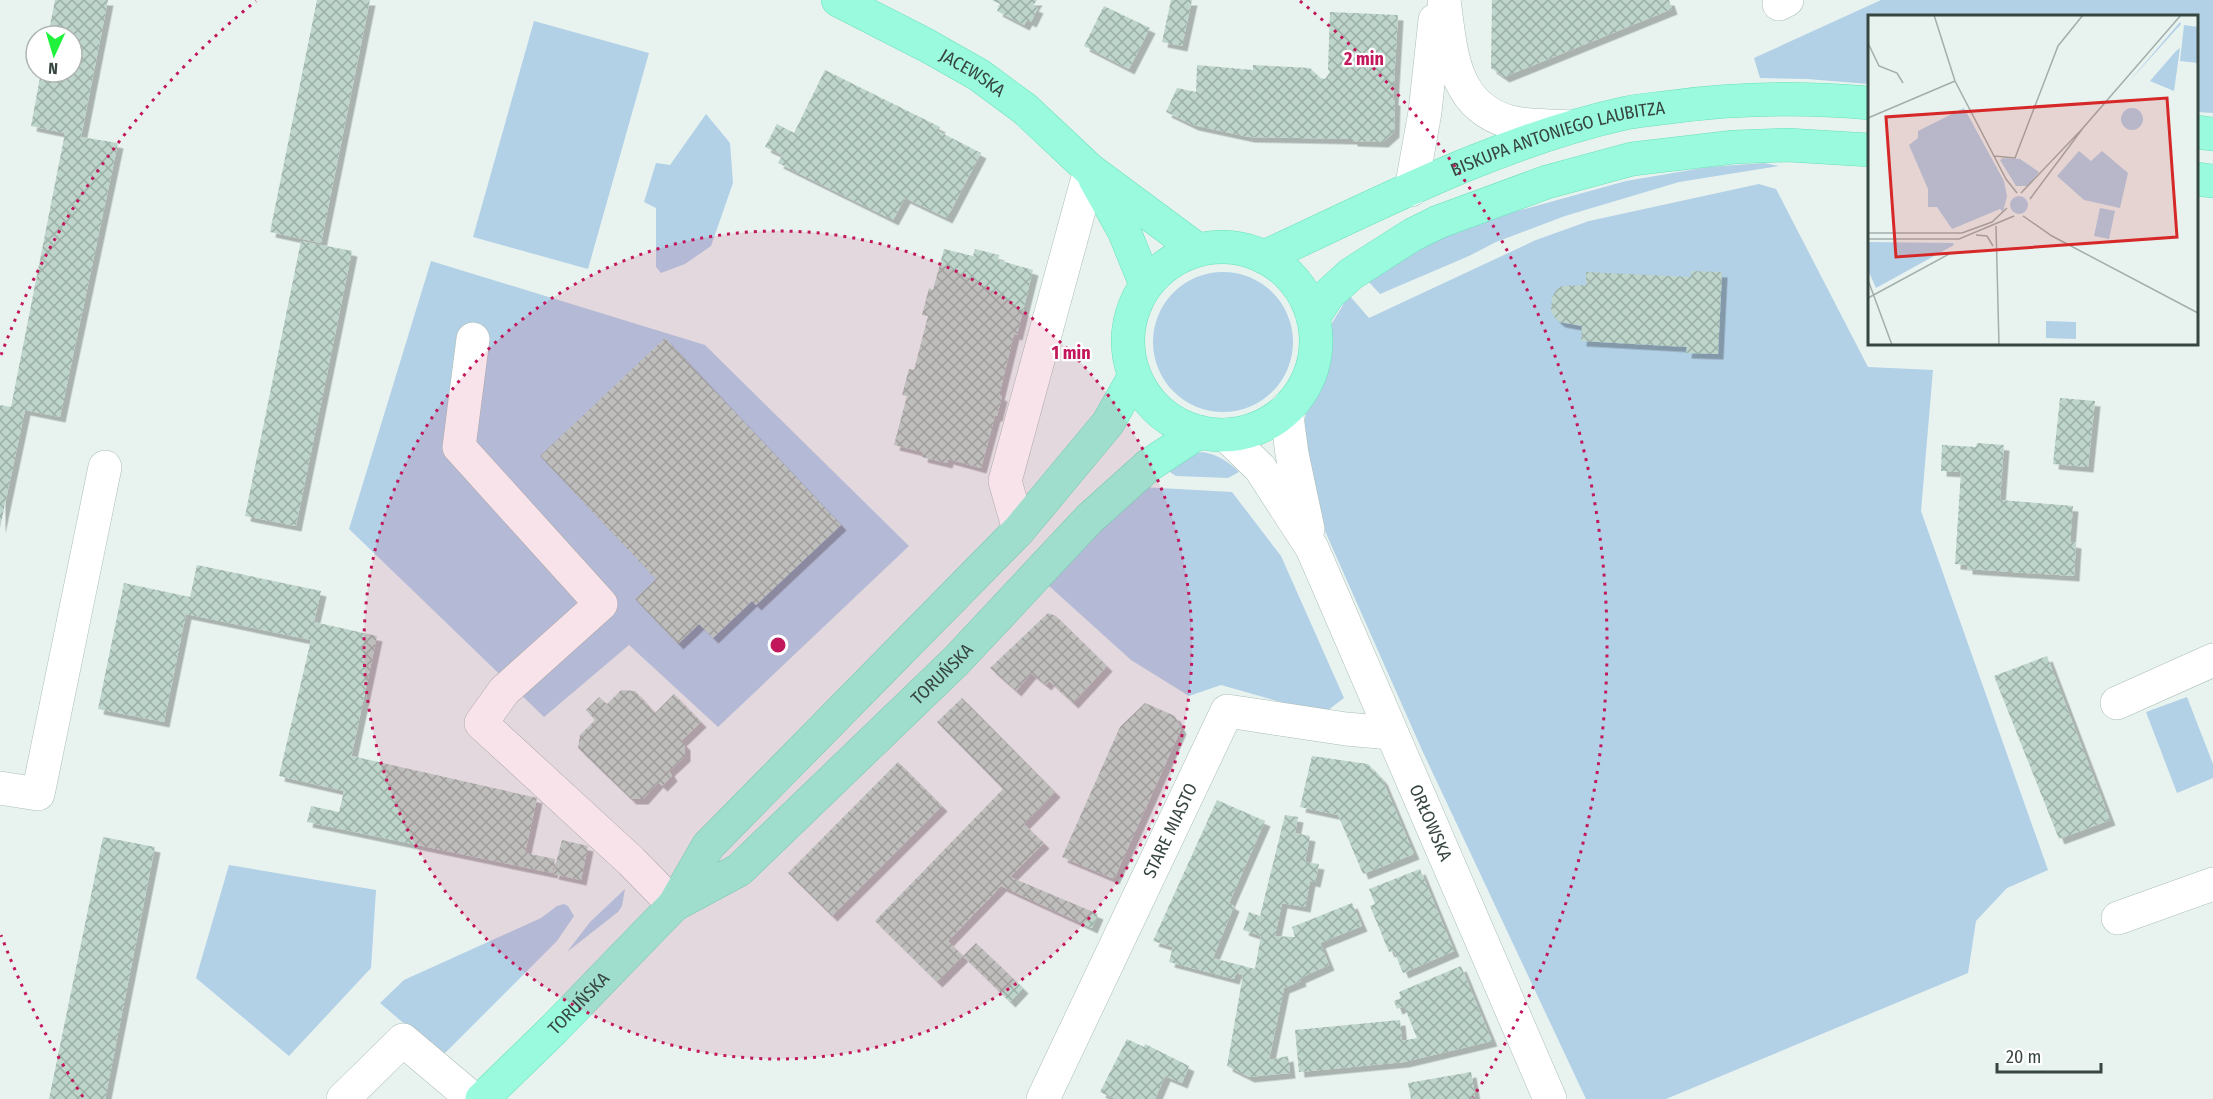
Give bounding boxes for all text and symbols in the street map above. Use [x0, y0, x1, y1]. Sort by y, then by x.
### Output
inset map [1868, 15, 2198, 345]
north arrow [24, 24, 84, 84]
street label: JACEWSKA [936, 44, 1010, 102]
text: 2 min [1343, 48, 1384, 70]
text: N [48, 59, 58, 78]
street label: BISKUPA ANTONIEGO LAUBITZA [1447, 97, 1667, 181]
text: 1 min [1051, 342, 1091, 364]
centre of rings [768, 635, 788, 655]
street label: TORUŃSKA [906, 639, 978, 709]
street label: STARE MIASTO [1138, 780, 1202, 882]
street label: ORŁOWSKA [1404, 781, 1457, 865]
street label: TORUŃSKA [544, 967, 614, 1039]
scale bar [1997, 1036, 2100, 1074]
text: 20 m [2006, 1046, 2041, 1068]

